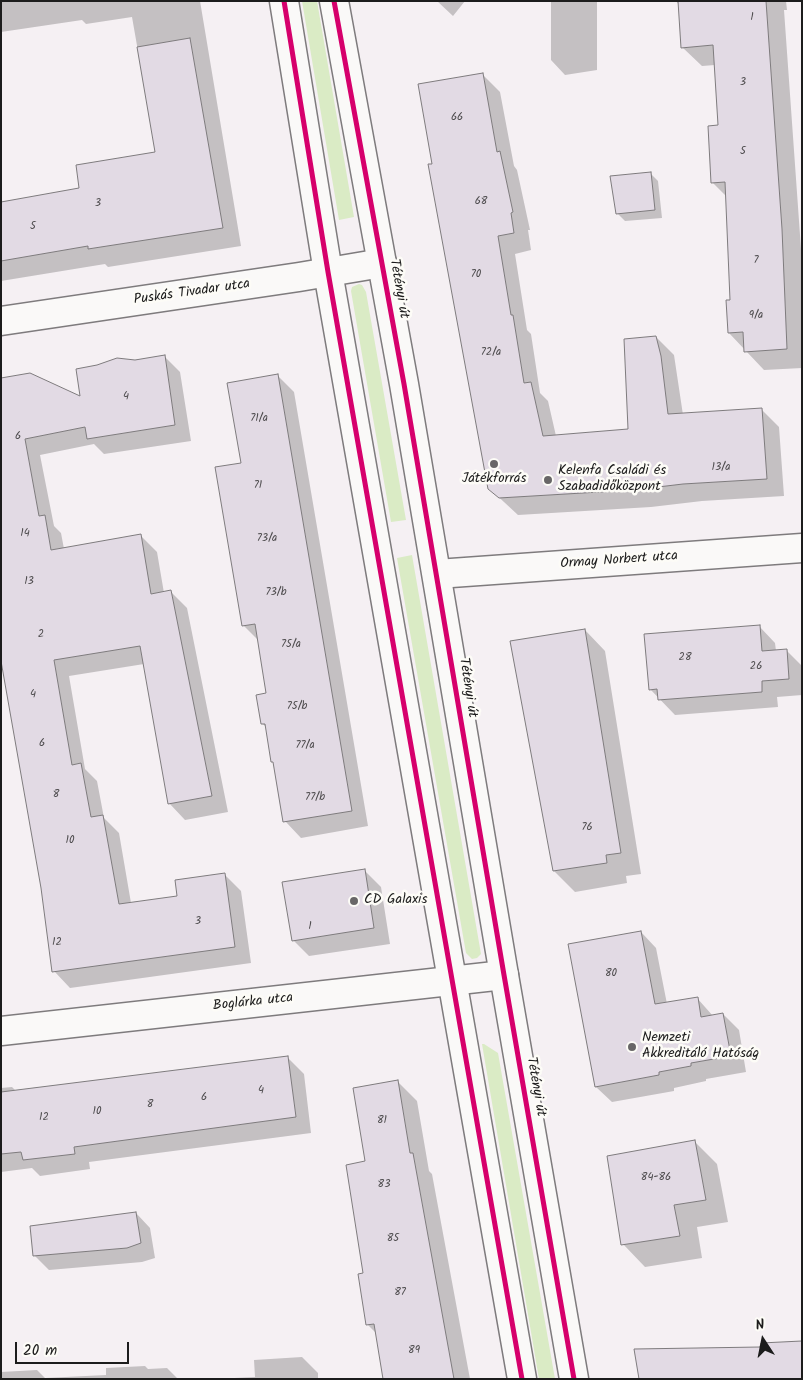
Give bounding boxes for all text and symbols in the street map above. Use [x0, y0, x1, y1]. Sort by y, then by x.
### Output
house number: 1 [750, 11, 754, 25]
house number: 3 [740, 76, 746, 90]
house number: 66 [451, 111, 463, 125]
house number: 5 [740, 145, 746, 159]
house number: 68 [475, 195, 487, 209]
house number: 3 [95, 197, 101, 211]
house number: 5 [30, 220, 36, 234]
house number: 7 [753, 254, 759, 268]
street label: Tétényi út [384, 258, 412, 320]
house number: 70 [471, 268, 481, 282]
street label: Puskás Tivadar utca [133, 277, 251, 309]
house number: 9/a [749, 309, 763, 323]
house number: 72/a [481, 346, 501, 360]
house number: 4 [123, 390, 129, 404]
house number: 71/a [250, 412, 268, 426]
house number: 6 [15, 430, 21, 444]
marker: Játékforrás [488, 458, 500, 470]
house number: 13/a [712, 461, 730, 475]
place label: Kelenfa Családi és Szabadidőközpont [558, 464, 666, 497]
place label: Játékforrás [462, 472, 526, 488]
marker: Kelenfa Családi és Szabadidőközpont [542, 474, 554, 486]
house number: 71 [254, 479, 262, 493]
house number: 14 [20, 527, 30, 541]
house number: 73/a [257, 532, 277, 546]
street label: Ormay Norbert utca [560, 549, 678, 573]
house number: 13 [24, 575, 34, 589]
house number: 73/b [265, 586, 287, 600]
house number: 2 [38, 628, 44, 642]
house number: 75/a [281, 638, 301, 652]
house number: 28 [678, 651, 692, 665]
street label: Tétényi út [454, 657, 480, 719]
house number: 26 [750, 660, 762, 674]
house number: 4 [30, 688, 36, 702]
house number: 75/b [287, 700, 307, 714]
house number: 6 [39, 737, 45, 751]
house number: 77/a [295, 739, 315, 753]
house number: 8 [53, 788, 59, 802]
house number: 77/b [305, 791, 325, 805]
house number: 76 [581, 821, 593, 835]
house number: 10 [66, 834, 74, 848]
place label: CD Galaxis [364, 893, 427, 909]
marker: CD Galaxis [348, 895, 360, 907]
house number: 3 [195, 915, 201, 929]
house number: 1 [308, 920, 312, 934]
house number: 12 [52, 936, 62, 950]
house number: 80 [605, 967, 617, 981]
street label: Boglárka utca [212, 990, 294, 1016]
place label: Nemzeti Akkreditáló Hatóság [642, 1031, 759, 1064]
marker: Nemzeti Akkreditáló Hatóság [626, 1041, 638, 1053]
street label: Tétényi út [521, 1056, 549, 1118]
house number: 4 [258, 1084, 264, 1098]
house number: 6 [201, 1091, 207, 1105]
house number: 8 [147, 1098, 153, 1112]
house number: 10 [93, 1105, 101, 1119]
house number: 12 [39, 1111, 49, 1125]
house number: 81 [377, 1114, 387, 1128]
house number: 84-86 [641, 1171, 671, 1185]
house number: 83 [378, 1178, 390, 1192]
house number: 85 [387, 1232, 399, 1246]
house number: 87 [394, 1286, 406, 1300]
text: N [754, 1314, 767, 1337]
north arrow [738, 1315, 788, 1365]
scale bar [18, 1332, 131, 1364]
text: 20 m [23, 1339, 57, 1363]
house number: 89 [408, 1344, 420, 1358]

